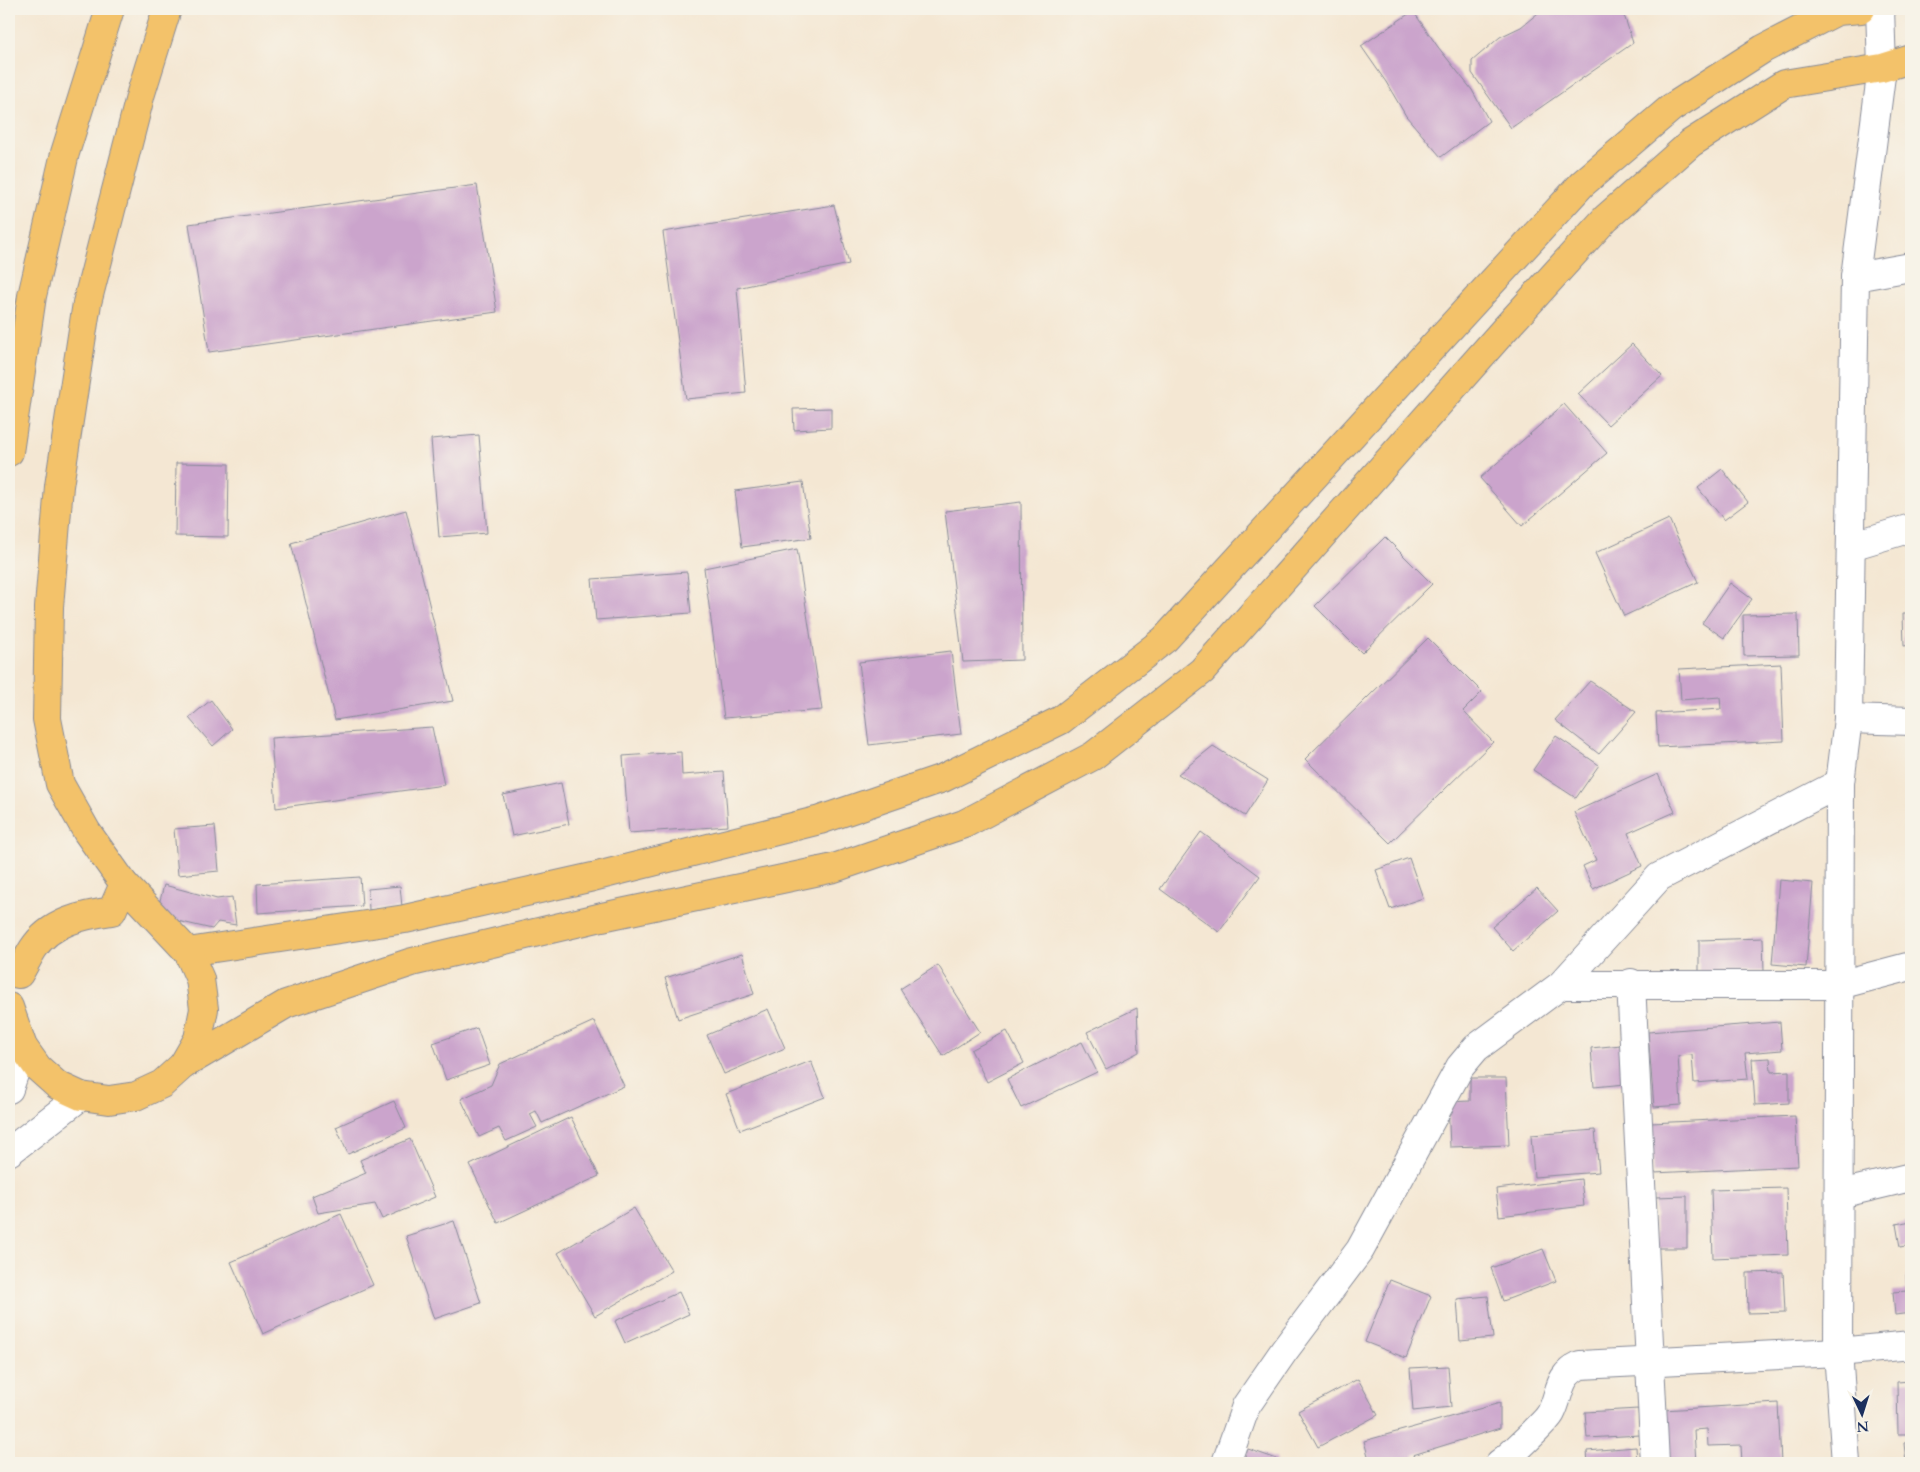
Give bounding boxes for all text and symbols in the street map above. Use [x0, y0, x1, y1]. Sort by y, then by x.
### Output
north arrow [1838, 1390, 1888, 1440]
text: N [1856, 1417, 1870, 1436]

